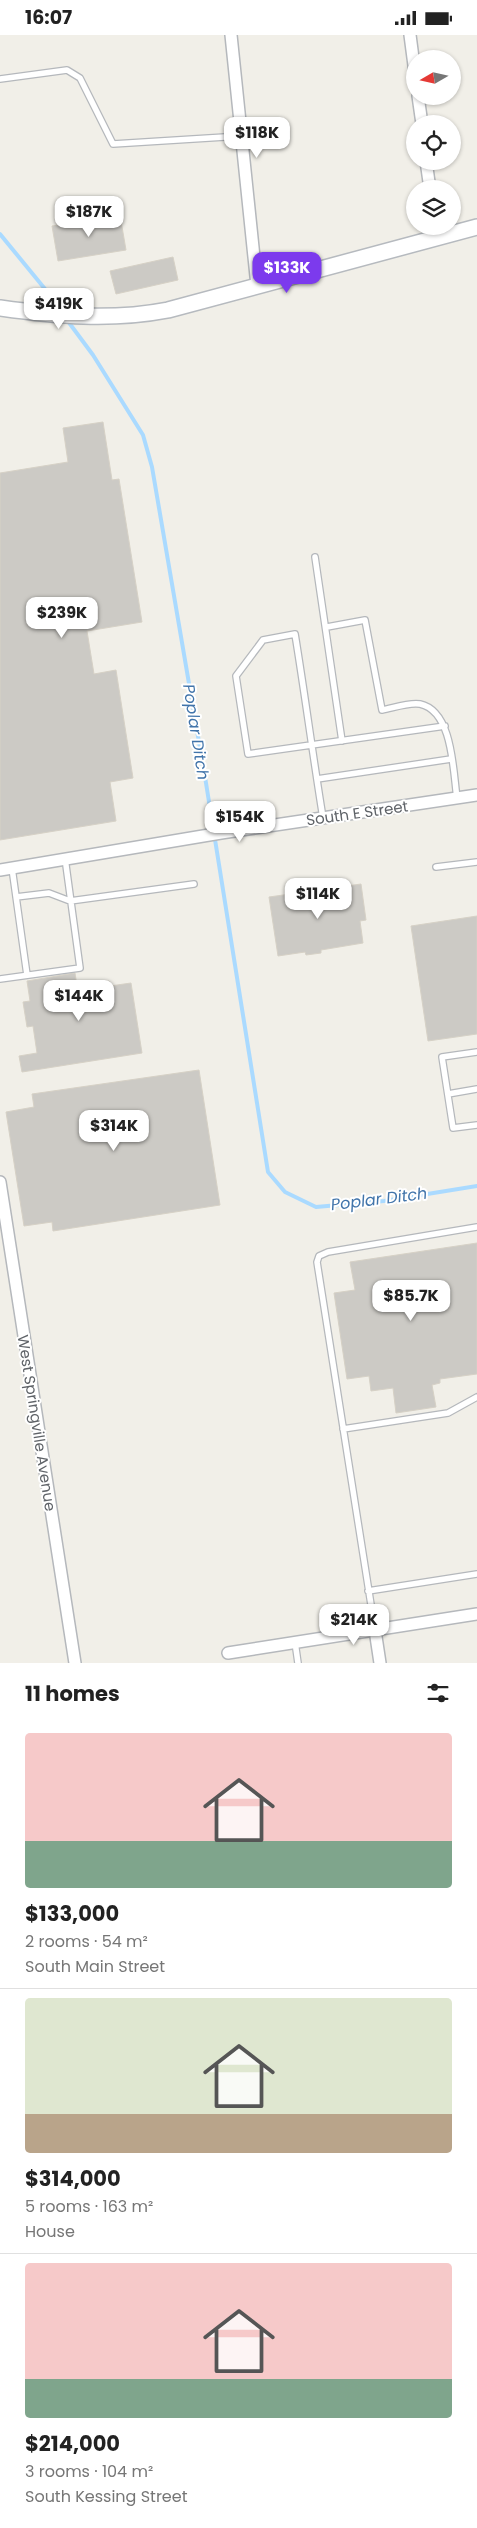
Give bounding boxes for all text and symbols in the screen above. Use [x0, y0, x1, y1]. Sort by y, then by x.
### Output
text: 16:07 [25, 4, 72, 31]
north arrow [406, 50, 461, 105]
map controls [406, 50, 461, 235]
button: locate [406, 115, 461, 170]
pin: $118K [222, 117, 292, 159]
text: $118K [235, 121, 279, 144]
button: layers [406, 180, 461, 235]
pin: $187K [54, 195, 124, 238]
text: $187K [66, 200, 112, 223]
pin: $133K [252, 251, 322, 294]
text: $133K [263, 256, 311, 279]
pin: $419K [24, 287, 94, 330]
text: $419K [35, 292, 83, 315]
pin: $239K [27, 597, 97, 639]
text: $239K [37, 601, 87, 624]
water label: Poplar Ditch [177, 682, 215, 782]
street label: South E Street [305, 795, 409, 831]
pin: $154K [205, 801, 275, 843]
text: $154K [216, 805, 264, 828]
pin: $114K [283, 877, 353, 920]
text: $114K [296, 882, 340, 905]
pin: $144K [44, 979, 114, 1022]
text: $144K [54, 984, 104, 1007]
pin: $314K [79, 1109, 149, 1152]
text: $314K [90, 1114, 138, 1137]
water label: Poplar Ditch [330, 1182, 428, 1216]
pin: $85.7K [370, 1279, 452, 1322]
text: $85.7K [383, 1284, 439, 1307]
street label: West Springville Avenue [13, 1333, 61, 1513]
pin: $214K [319, 1603, 389, 1646]
text: $214K [330, 1608, 378, 1631]
text: 11 homes [25, 1679, 120, 1708]
icon: filters [424, 1679, 452, 1707]
icon: home [194, 1765, 284, 1855]
text: $133,000 [25, 1899, 119, 1928]
text: 2 rooms · 54 m² [25, 1930, 148, 1953]
text: South Main Street [25, 1955, 165, 1978]
icon: home [194, 2031, 284, 2121]
text: $314,000 [25, 2164, 121, 2193]
text: 5 rooms · 163 m² [25, 2195, 153, 2218]
text: House [25, 2220, 75, 2243]
icon: home [194, 2296, 284, 2386]
text: $214,000 [25, 2429, 120, 2458]
text: 3 rooms · 104 m² [25, 2460, 153, 2483]
text: South Kessing Street [25, 2485, 188, 2508]

